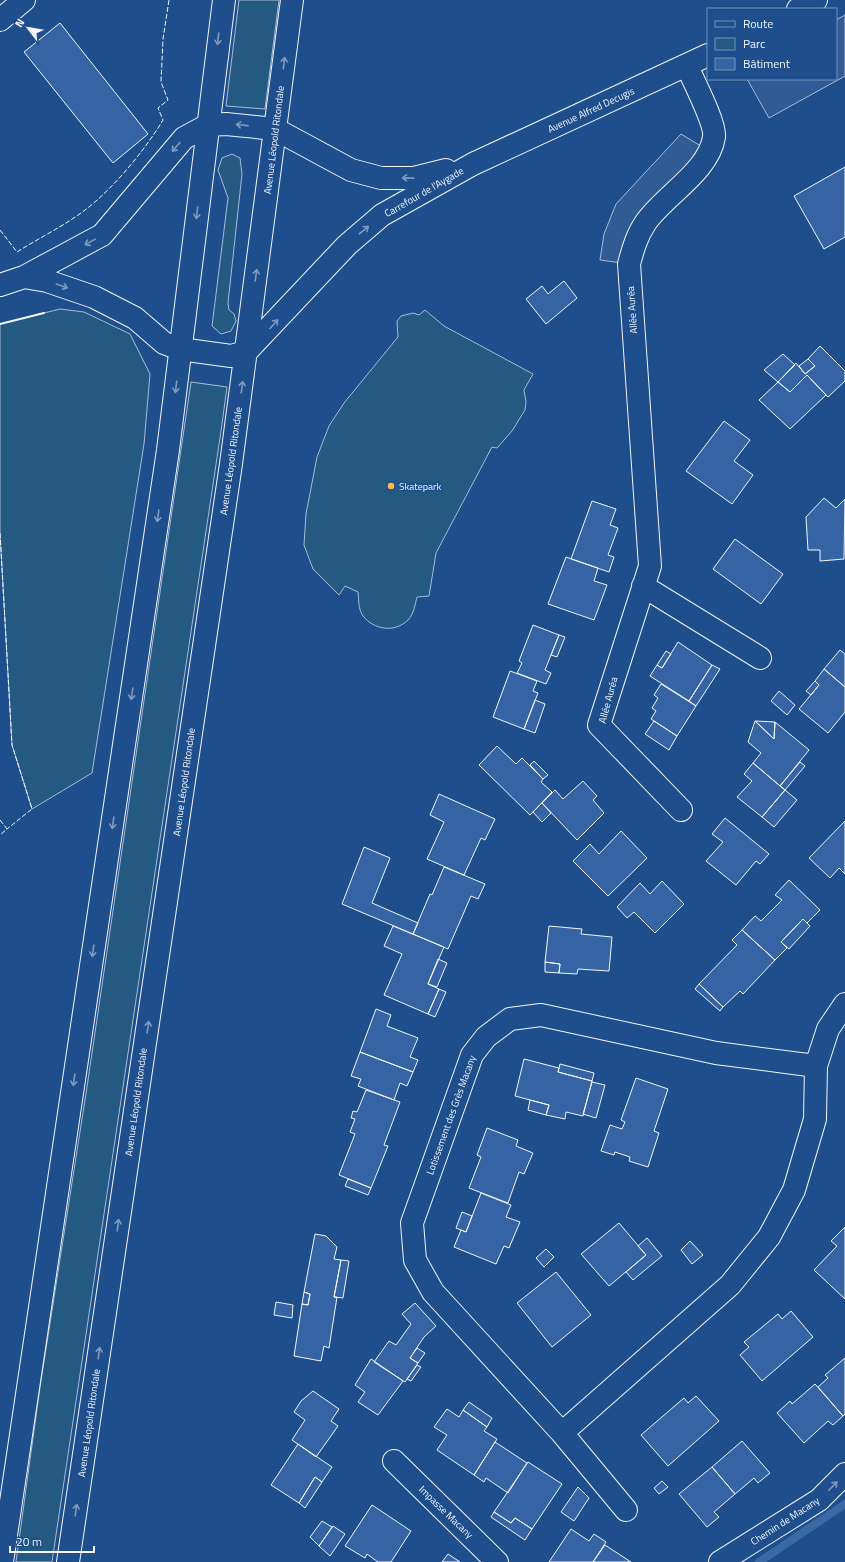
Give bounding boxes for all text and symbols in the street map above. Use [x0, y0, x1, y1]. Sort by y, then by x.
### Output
north arrow [8, 8, 48, 48]
legend [707, 8, 837, 80]
text: Route [743, 14, 773, 33]
text: N [11, 15, 28, 30]
one-way arrow [215, 32, 222, 45]
text: Parc [743, 34, 765, 53]
text: Bâtiment [743, 54, 791, 73]
one-way arrow [280, 57, 288, 70]
street label: Avenue Alfred Decugis [545, 83, 637, 137]
street label: Avenue Léopold Ritondale [260, 85, 288, 195]
one-way arrow [236, 122, 249, 129]
one-way arrow [172, 141, 181, 152]
street label: Carrefour de l'Aygade [382, 163, 466, 221]
one-way arrow [402, 174, 415, 182]
one-way arrow [193, 206, 201, 219]
one-way arrow [359, 226, 369, 235]
one-way arrow [84, 239, 96, 247]
one-way arrow [252, 269, 260, 282]
one-way arrow [55, 283, 67, 291]
street label: Allée Auréa [623, 286, 641, 334]
one-way arrow [269, 318, 278, 329]
one-way arrow [172, 380, 180, 393]
one-way arrow [238, 381, 246, 394]
street label: Avenue Léopold Ritondale [216, 406, 246, 516]
place label: Skatepark [399, 479, 441, 494]
marker: Skatepark [386, 481, 396, 491]
one-way arrow [154, 509, 162, 522]
street label: Allée Auréa [595, 675, 621, 725]
one-way arrow [128, 687, 136, 700]
street label: Avenue Léopold Ritondale [169, 727, 199, 837]
one-way arrow [108, 816, 116, 829]
one-way arrow [89, 944, 97, 957]
one-way arrow [144, 1021, 152, 1034]
street label: Avenue Léopold Ritondale [121, 1047, 151, 1157]
street label: Lotissement des Grès Macany [422, 1053, 480, 1177]
one-way arrow [70, 1073, 78, 1086]
one-way arrow [114, 1219, 122, 1232]
one-way arrow [95, 1347, 103, 1360]
street label: Avenue Léopold Ritondale [74, 1368, 104, 1478]
one-way arrow [828, 1481, 838, 1491]
street label: Impasse Macany [415, 1482, 477, 1542]
street label: Chemin de Macany [748, 1493, 823, 1549]
one-way arrow [72, 1503, 80, 1516]
scale bar [10, 1528, 94, 1554]
text: 20 m [16, 1532, 42, 1551]

